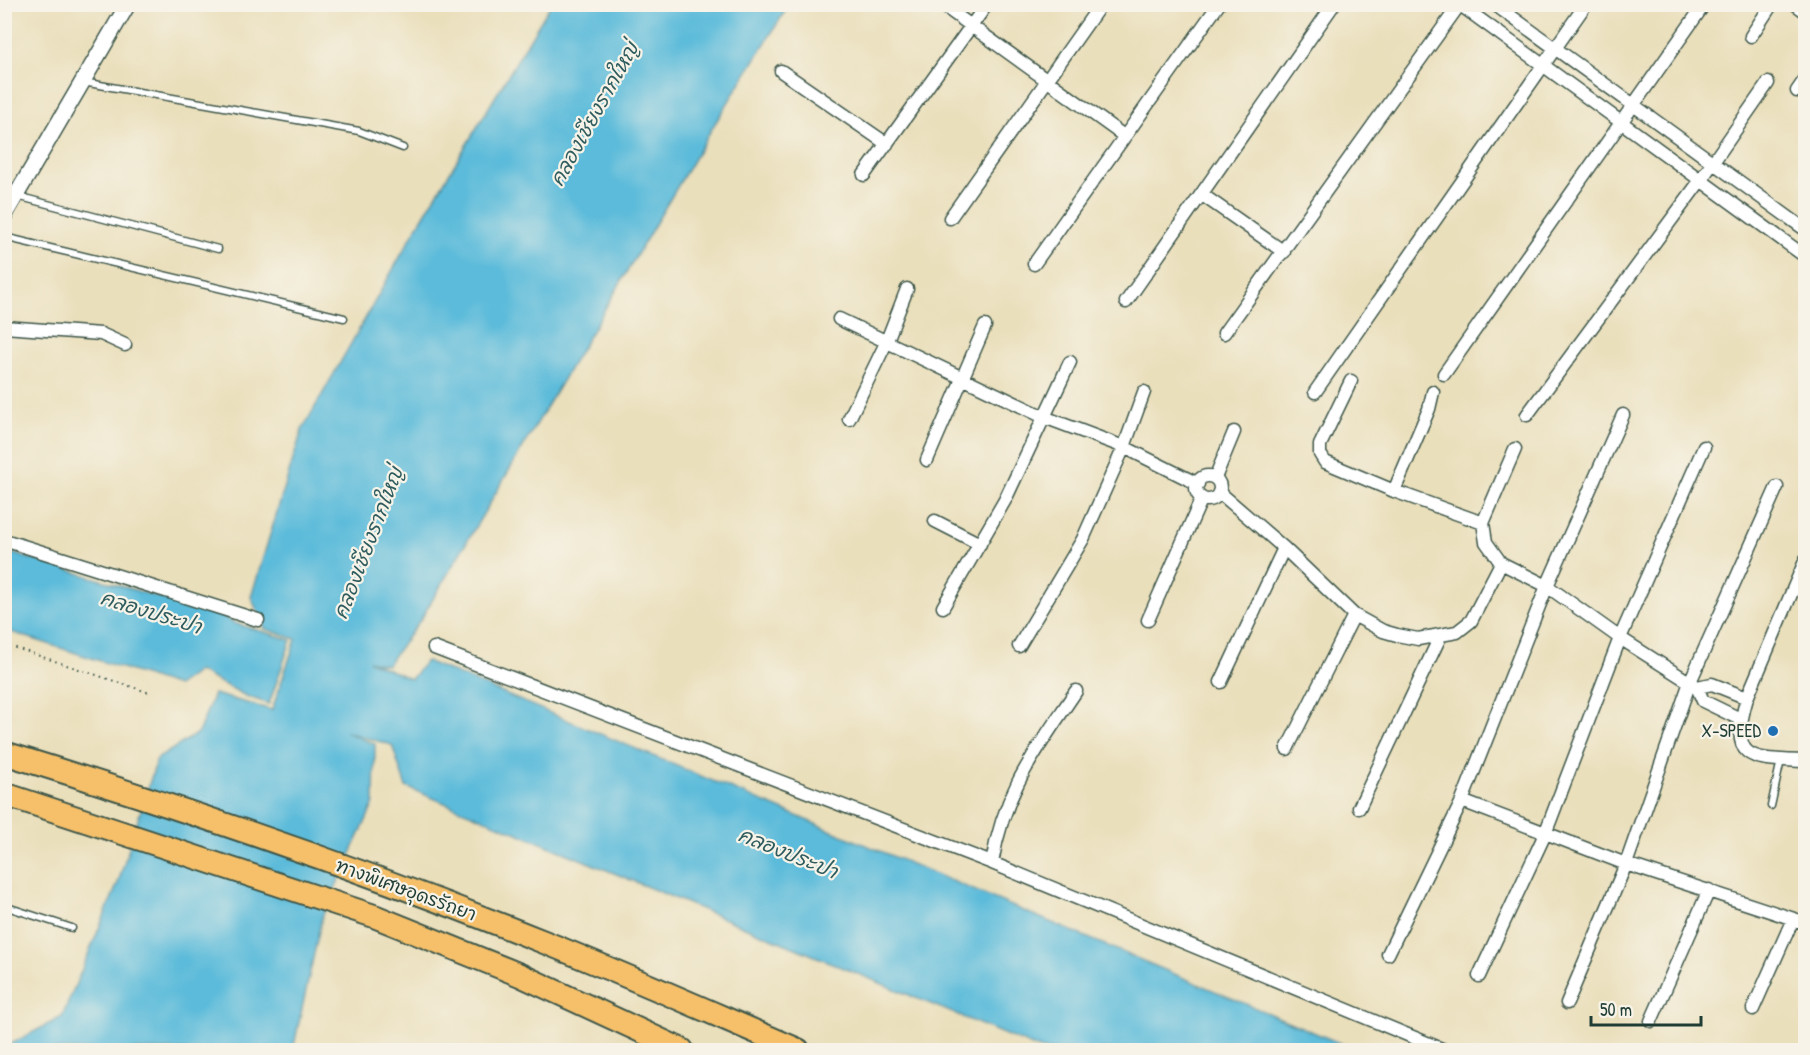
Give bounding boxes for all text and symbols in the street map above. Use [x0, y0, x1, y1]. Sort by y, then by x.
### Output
water label: คลองเชียงรากใหญ่ [543, 33, 646, 190]
water label: คลองเชียงรากใหญ่ [326, 459, 410, 622]
water label: คลองประปา [97, 583, 206, 640]
place label: X-SPEED [1702, 718, 1761, 743]
marker: X-SPEED [1766, 724, 1780, 738]
water label: คลองประปา [735, 821, 843, 885]
street label: ทางพิเศษอุดรรัถยา [332, 853, 480, 928]
scale bar [1591, 989, 1700, 1027]
text: 50 m [1600, 997, 1632, 1022]

